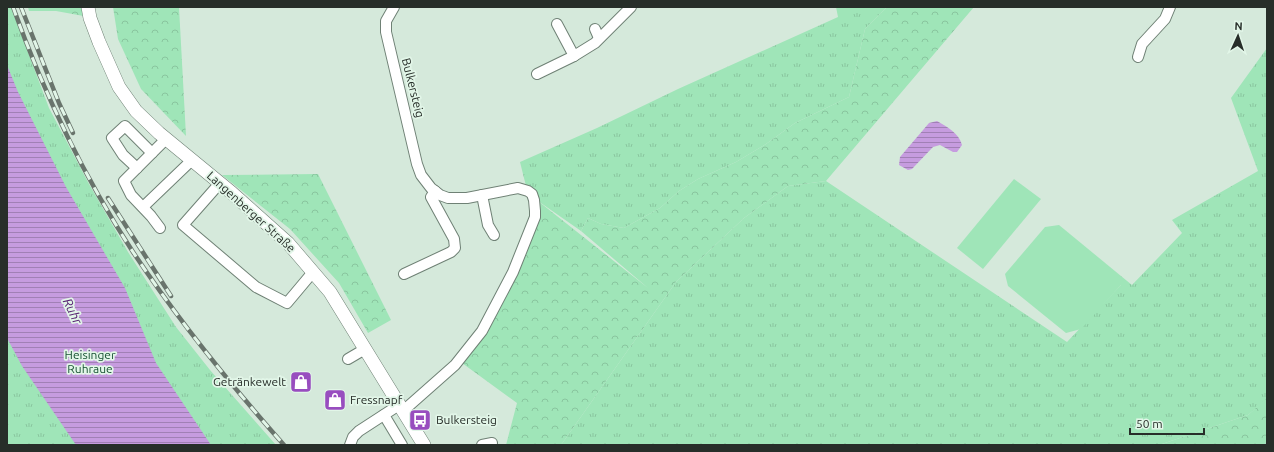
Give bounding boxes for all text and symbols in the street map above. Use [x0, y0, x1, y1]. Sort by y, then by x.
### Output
north arrow [1218, 16, 1258, 56]
text: N [1234, 20, 1243, 32]
street label: Bulkersteig [400, 57, 427, 119]
street label: Langenberger Straße [205, 169, 298, 255]
water label: Ruhr [61, 296, 86, 327]
park label: Heisinger Ruhraue [65, 348, 116, 375]
shop icon: Getränkewelt [288, 369, 314, 395]
place label: Getränkewelt [213, 375, 286, 388]
shop icon: Fressnapf [322, 387, 348, 413]
place label: Fressnapf [350, 393, 403, 406]
bus stop icon: Bulkersteig [407, 407, 433, 433]
scale bar [1130, 410, 1204, 436]
place label: Bulkersteig [436, 413, 497, 426]
text: 50 m [1136, 417, 1163, 430]

